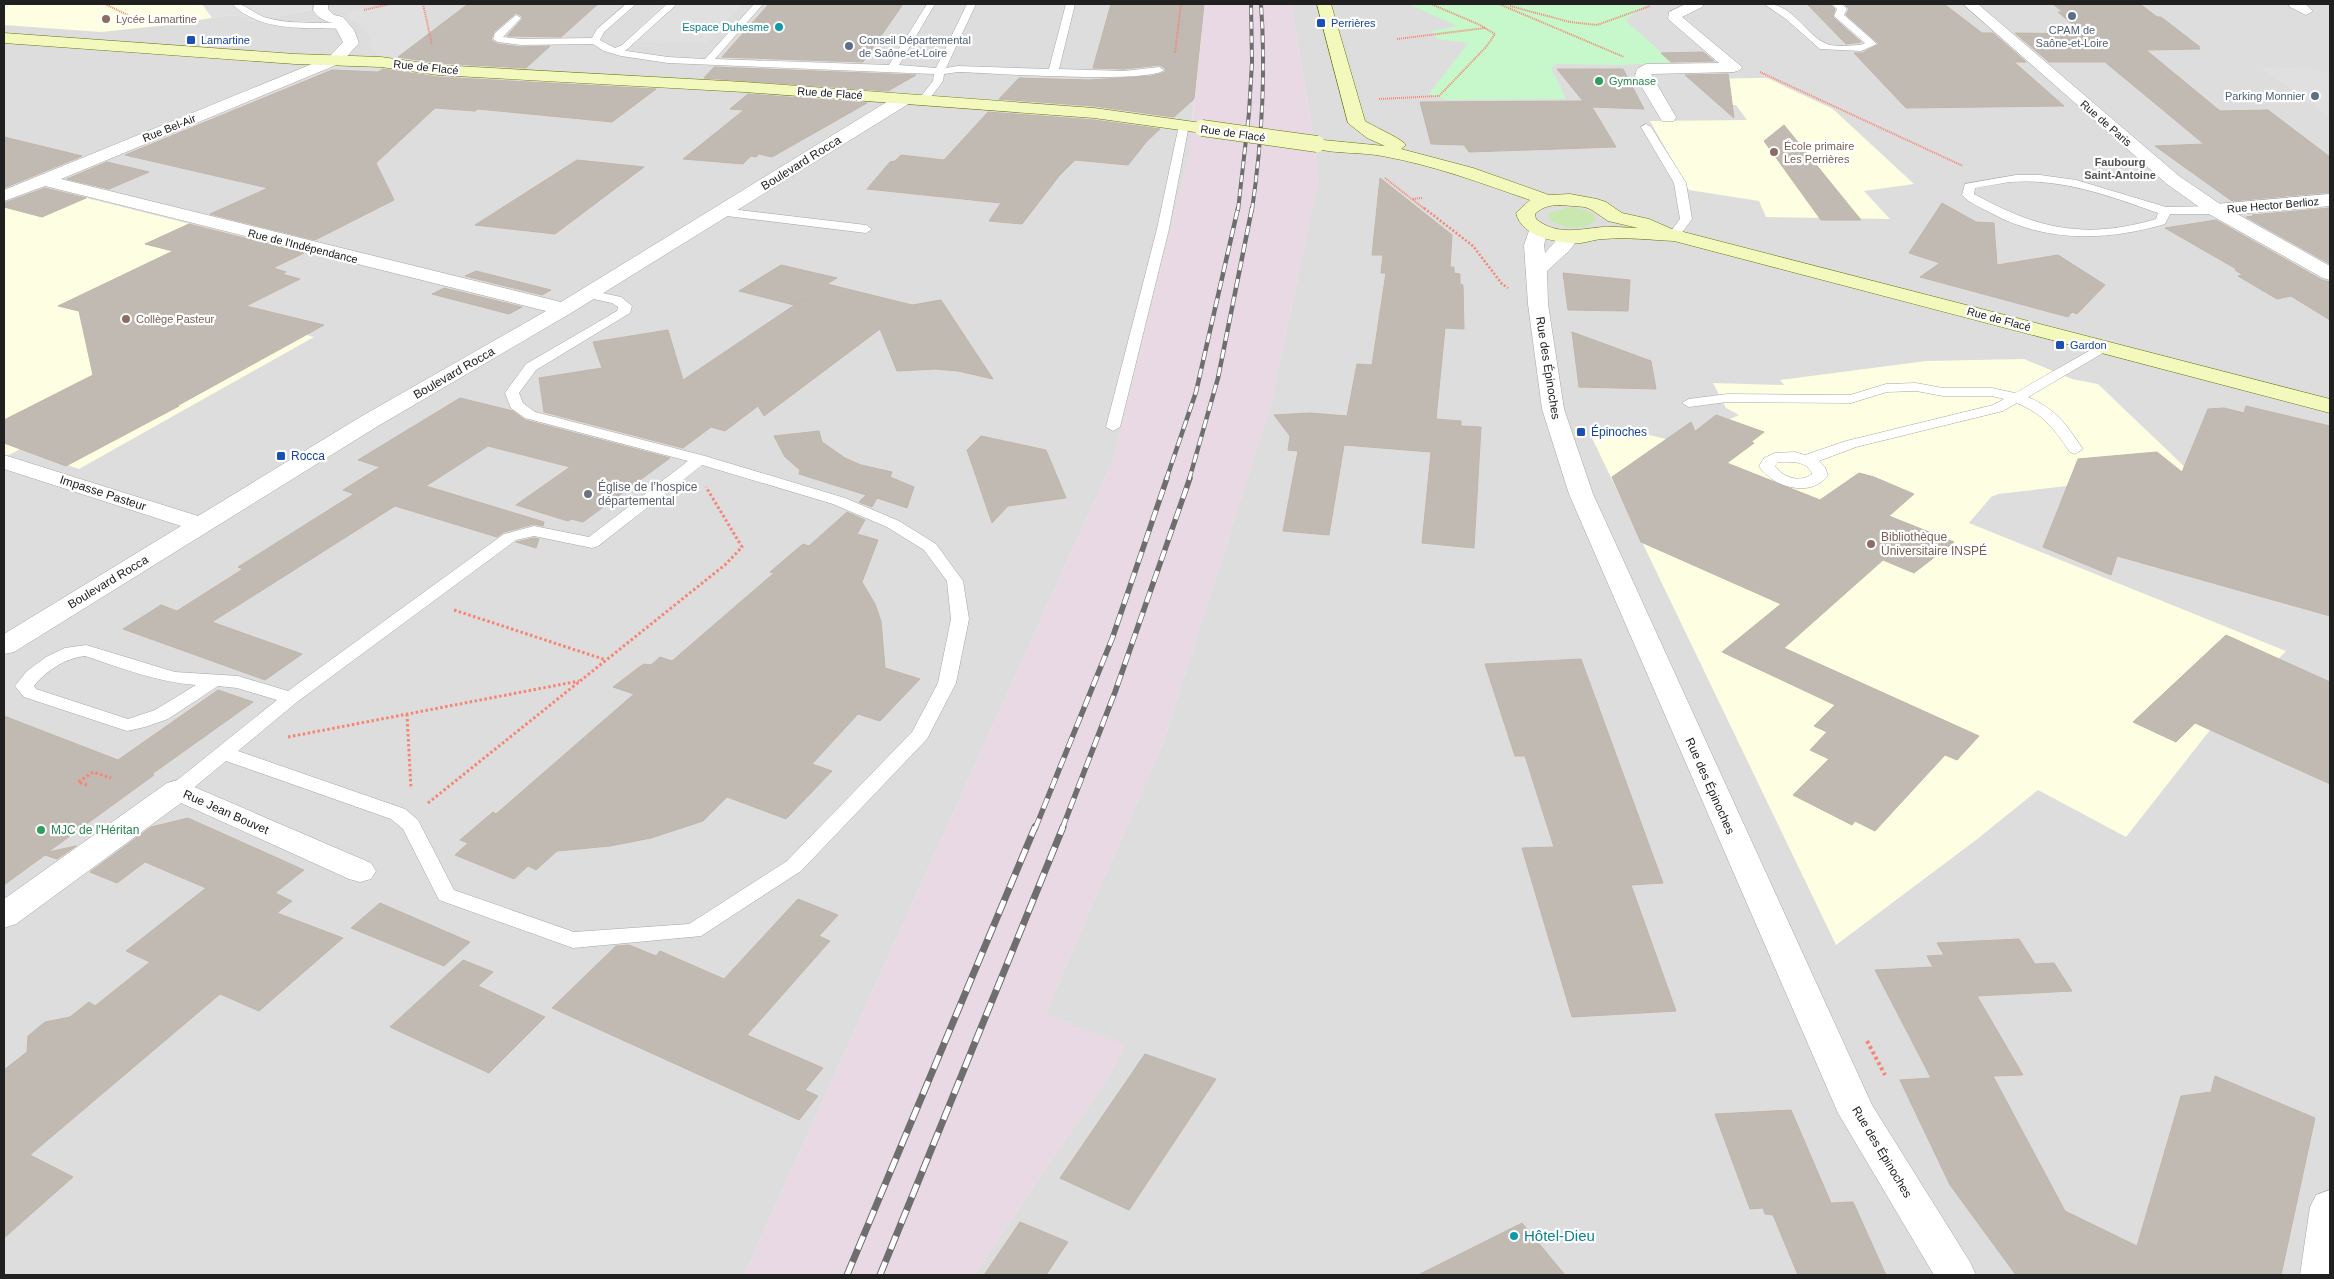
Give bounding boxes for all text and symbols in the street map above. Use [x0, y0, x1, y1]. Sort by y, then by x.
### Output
marker: CPAM de Saône-et-Loire [2066, 10, 2078, 22]
marker: Lycée Lamartine [100, 13, 112, 25]
place label: Lycée Lamartine [116, 13, 197, 25]
marker: Perrières [1315, 17, 1327, 29]
place label: Perrières [1331, 17, 1376, 29]
place label: Espace Duhesme [682, 21, 769, 33]
marker: Espace Duhesme [773, 21, 785, 33]
place label: CPAM de Saône-et-Loire [2036, 24, 2108, 49]
marker: Lamartine [185, 34, 197, 46]
place label: Lamartine [201, 34, 250, 46]
place label: Conseil Départemental de Saône-et-Loire [859, 34, 971, 59]
marker: Conseil Départemental de Saône-et-Loire [843, 40, 855, 52]
street label: Rue de Flacé [393, 58, 459, 76]
marker: Gymnase [1593, 75, 1605, 87]
place label: Gymnase [1609, 75, 1656, 87]
street label: Rue de Flacé [797, 85, 863, 101]
place label: Parking Monnier [2225, 90, 2305, 102]
marker: Parking Monnier [2309, 90, 2321, 102]
street label: Rue de Paris [2078, 98, 2134, 149]
street label: Rue Bel-Air [141, 112, 198, 144]
street label: Rue de Flacé [1200, 123, 1266, 143]
street label: Boulevard Rocca [759, 133, 844, 193]
place label: École primaire Les Perrières [1784, 140, 1854, 165]
marker: École primaire Les Perrières [1768, 146, 1780, 158]
district label: Faubourg Saint-Antoine [2084, 156, 2156, 181]
street label: Rue Hector Berlioz [2226, 195, 2320, 215]
street label: Rue de l'Indépendance [247, 227, 359, 265]
street label: Rue de Flacé [1966, 305, 2032, 333]
marker: Collège Pasteur [120, 313, 132, 325]
place label: Collège Pasteur [136, 313, 215, 325]
street label: Rue des Épinoches [1533, 315, 1564, 420]
marker: Gardon [2054, 339, 2066, 351]
place label: Gardon [2070, 339, 2107, 351]
street label: Boulevard Rocca [411, 344, 497, 402]
place label: Épinoches [1591, 424, 1647, 439]
marker: Épinoches [1575, 426, 1587, 438]
place label: Rocca [291, 449, 325, 463]
marker: Rocca [275, 450, 287, 462]
street label: Impasse Pasteur [58, 472, 148, 514]
place label: Église de l’hospice départemental [598, 479, 698, 508]
marker: Église de l’hospice départemental [582, 488, 594, 500]
place label: Bibliothèque Universitaire INSPÉ [1881, 530, 1987, 558]
marker: Bibliothèque Universitaire INSPÉ [1865, 538, 1877, 550]
street label: Boulevard Rocca [65, 552, 151, 612]
street label: Rue des Épinoches [1682, 735, 1738, 836]
street label: Rue Jean Bouvet [181, 787, 272, 837]
place label: MJC de l'Héritan [51, 823, 139, 837]
marker: MJC de l'Héritan [35, 824, 47, 836]
street label: Rue des Épinoches [1849, 1103, 1916, 1200]
place label: Hôtel-Dieu [1524, 1227, 1595, 1244]
marker: Hôtel-Dieu [1508, 1230, 1520, 1242]

